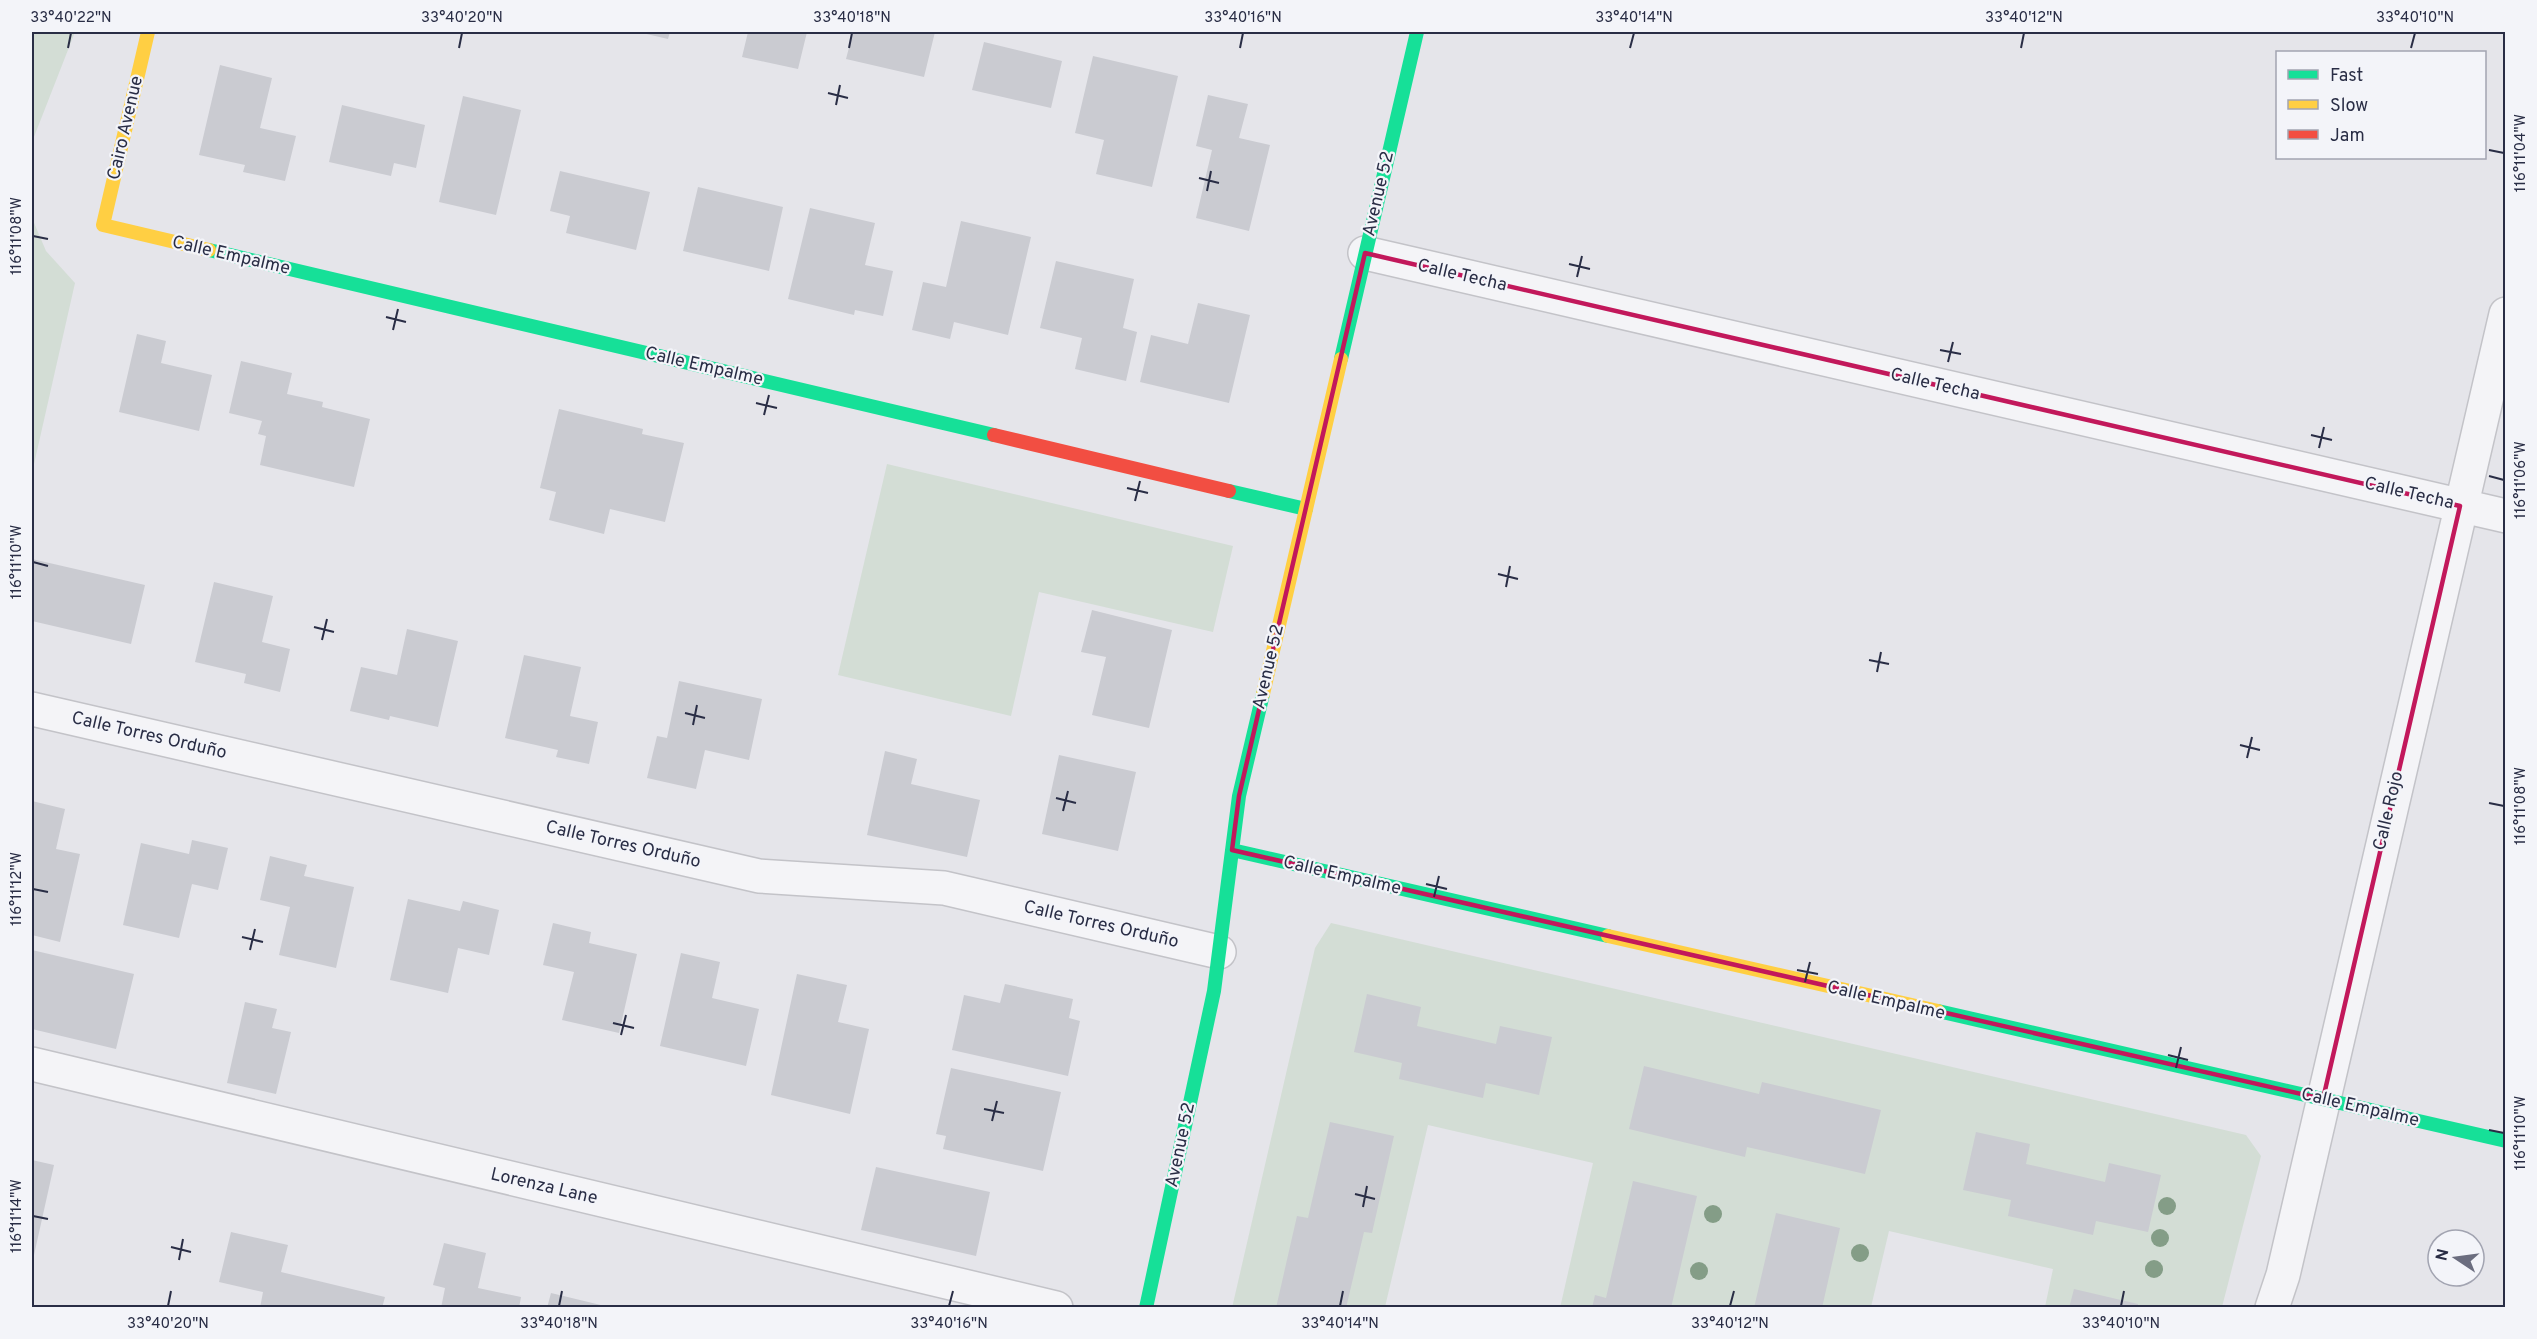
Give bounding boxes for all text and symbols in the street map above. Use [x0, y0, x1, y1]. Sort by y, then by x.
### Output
text: 33°40'22"N [30, 9, 112, 28]
text: 33°40'20"N [421, 9, 503, 28]
text: 33°40'18"N [813, 9, 891, 28]
text: 33°40'16"N [1204, 9, 1282, 28]
text: 33°40'14"N [1595, 9, 1673, 28]
text: 33°40'12"N [1985, 9, 2063, 28]
text: 33°40'10"N [2376, 9, 2454, 28]
legend [2276, 51, 2486, 159]
text: Fast [2330, 65, 2363, 88]
street label: Cairo Avenue [103, 74, 149, 182]
text: Slow [2330, 95, 2368, 118]
text: 116°11'04"W [2512, 114, 2531, 192]
text: Jam [2330, 125, 2365, 148]
street label: Avenue 52 [1358, 149, 1400, 239]
text: 116°11'08"W [8, 197, 27, 275]
street label: Calle Empalme [170, 231, 292, 281]
street label: Calle Techa [1415, 255, 1509, 297]
street label: Calle Empalme [643, 342, 765, 392]
street label: Calle Techa [1888, 364, 1982, 406]
text: 116°11'06"W [2512, 441, 2531, 519]
street label: Calle Techa [2362, 473, 2456, 515]
text: 116°11'10"W [8, 525, 27, 599]
street label: Avenue 52 [1248, 622, 1290, 712]
street label: Calle Torres Orduño [69, 707, 229, 765]
text: 116°11'08"W [2512, 767, 2531, 845]
street label: Calle Rojo [2369, 769, 2409, 853]
street label: Calle Torres Orduño [543, 816, 703, 874]
street label: Calle Empalme [1281, 851, 1403, 901]
text: 116°11'12"W [8, 852, 27, 926]
street label: Calle Torres Orduño [1021, 896, 1181, 954]
street label: Calle Empalme [1825, 976, 1947, 1026]
street label: Calle Empalme [2299, 1083, 2421, 1133]
text: 116°11'10"W [2512, 1096, 2531, 1170]
street label: Avenue 52 [1161, 1100, 1201, 1190]
street label: Lorenza Lane [488, 1164, 600, 1210]
text: 116°11'14"W [8, 1179, 27, 1253]
north arrow [2426, 1228, 2486, 1288]
text: N [2432, 1247, 2454, 1263]
text: 33°40'20"N [127, 1315, 209, 1334]
text: 33°40'18"N [520, 1315, 598, 1334]
text: 33°40'16"N [910, 1315, 988, 1334]
text: 33°40'14"N [1301, 1315, 1379, 1334]
text: 33°40'12"N [1691, 1315, 1769, 1334]
text: 33°40'10"N [2082, 1315, 2160, 1334]

